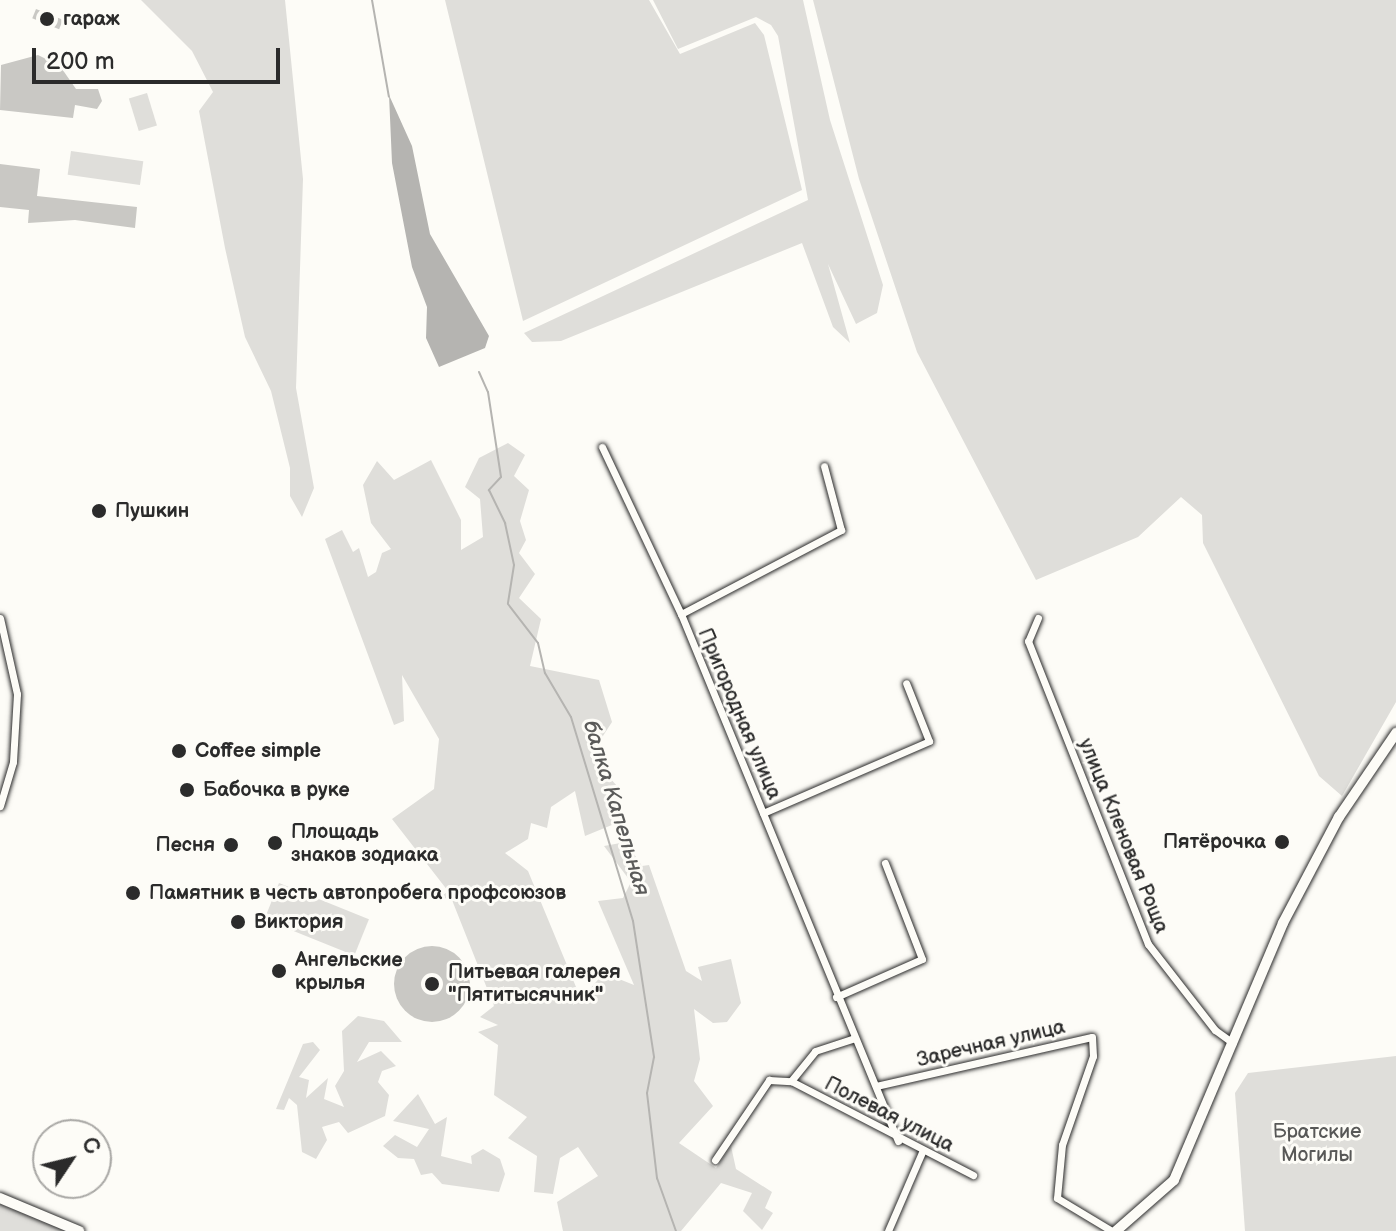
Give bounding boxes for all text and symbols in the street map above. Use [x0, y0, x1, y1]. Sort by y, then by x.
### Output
place label: гараж [63, 7, 120, 31]
marker: гараж [38, 10, 56, 28]
scale bar [36, 32, 284, 82]
text: 200 m [46, 47, 115, 76]
place label: Пушкин [115, 499, 189, 523]
marker: Пушкин [90, 502, 108, 520]
street label: Пригородная улица [692, 625, 786, 803]
water label: балка Капельная [577, 717, 655, 899]
street label: улица Кленовая Роща [1073, 735, 1173, 937]
place label: Coffee simple [195, 739, 321, 763]
marker: Coffee simple [170, 742, 188, 760]
place label: Бабочка в руке [203, 778, 350, 802]
marker: Бабочка в руке [178, 781, 196, 799]
place label: Площадь знаков зодиака [291, 820, 438, 867]
place label: Пятёрочка [1163, 830, 1266, 854]
place label: Песня [156, 833, 215, 857]
marker: Пятёрочка [1273, 833, 1291, 851]
marker: Площадь знаков зодиака [266, 834, 284, 852]
marker: Песня [222, 836, 240, 854]
place label: Памятник в честь автопробега профсоюзов [149, 881, 566, 905]
marker: Памятник в честь автопробега профсоюзов [124, 884, 142, 902]
place label: Виктория [254, 910, 344, 934]
marker: Виктория [229, 913, 247, 931]
place label: Ангельские крылья [295, 948, 403, 995]
place label: Питьевая галерея "Пятитысячник" [448, 960, 621, 1007]
marker: Ангельские крылья [270, 962, 288, 980]
marker: Питьевая галерея "Пятитысячник" [423, 975, 441, 993]
street label: Заречная улица [915, 1015, 1067, 1073]
street label: Полевая улица [820, 1072, 958, 1158]
north arrow [32, 1119, 112, 1199]
park label: Братские Могилы [1273, 1121, 1361, 1168]
text: С [75, 1132, 106, 1160]

